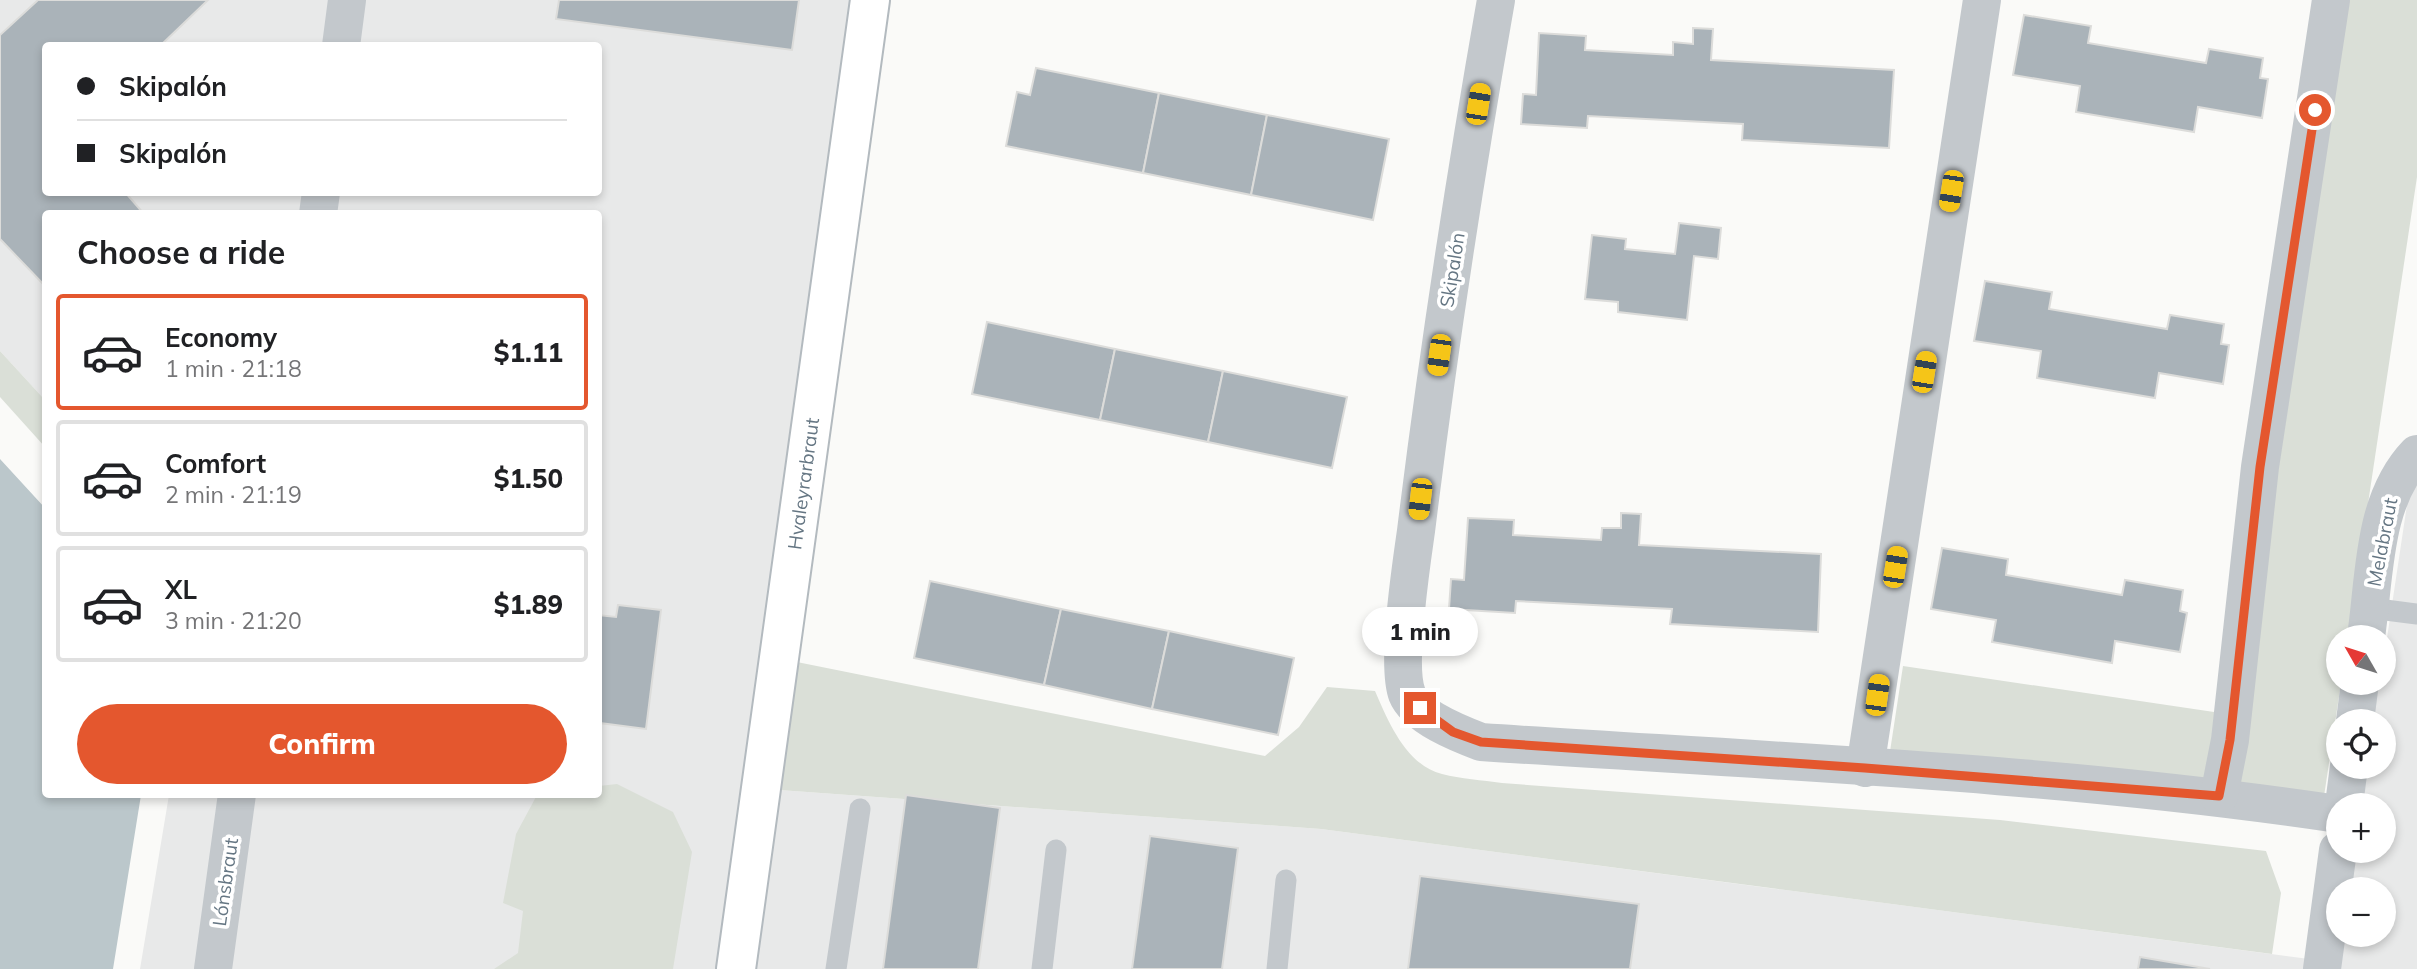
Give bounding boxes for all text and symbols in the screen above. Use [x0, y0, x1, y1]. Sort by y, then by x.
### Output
text: Skipalón [119, 70, 227, 103]
car [1465, 82, 1492, 126]
route start [2299, 94, 2331, 126]
text: Skipalón [119, 137, 227, 170]
car [1938, 169, 1965, 213]
street label: Skipalón [1434, 231, 1470, 309]
text: Choose a ride [77, 232, 285, 272]
icon: car [81, 321, 144, 384]
text: Economy [165, 321, 277, 354]
car [1426, 333, 1453, 377]
text: $1.11 [494, 336, 563, 369]
car [1911, 350, 1938, 394]
text: 1 min · 21:18 [165, 354, 302, 383]
street label: Hvaleyrarbraut [782, 416, 824, 551]
icon: car [81, 447, 144, 510]
text: Comfort [165, 447, 266, 480]
text: $1.50 [494, 462, 563, 495]
car [1408, 477, 1433, 521]
text: 2 min · 21:19 [165, 480, 302, 509]
street label: Melabraut [2362, 495, 2402, 588]
car [1882, 545, 1909, 589]
icon: car [81, 573, 144, 636]
text: XL [165, 573, 197, 606]
text: $1.89 [494, 588, 563, 621]
text: 3 min · 21:20 [165, 606, 302, 635]
callout: 1 min [1362, 606, 1478, 656]
text: 1 min [1389, 617, 1451, 646]
north arrow [2326, 625, 2396, 695]
map controls [2326, 625, 2396, 947]
car [1864, 673, 1891, 717]
route end [1404, 692, 1436, 724]
button: Confirm [77, 704, 567, 784]
button: locate [2326, 709, 2396, 779]
button: + [2326, 793, 2396, 863]
street label: Lónsbraut [207, 836, 243, 928]
button: − [2326, 877, 2396, 947]

